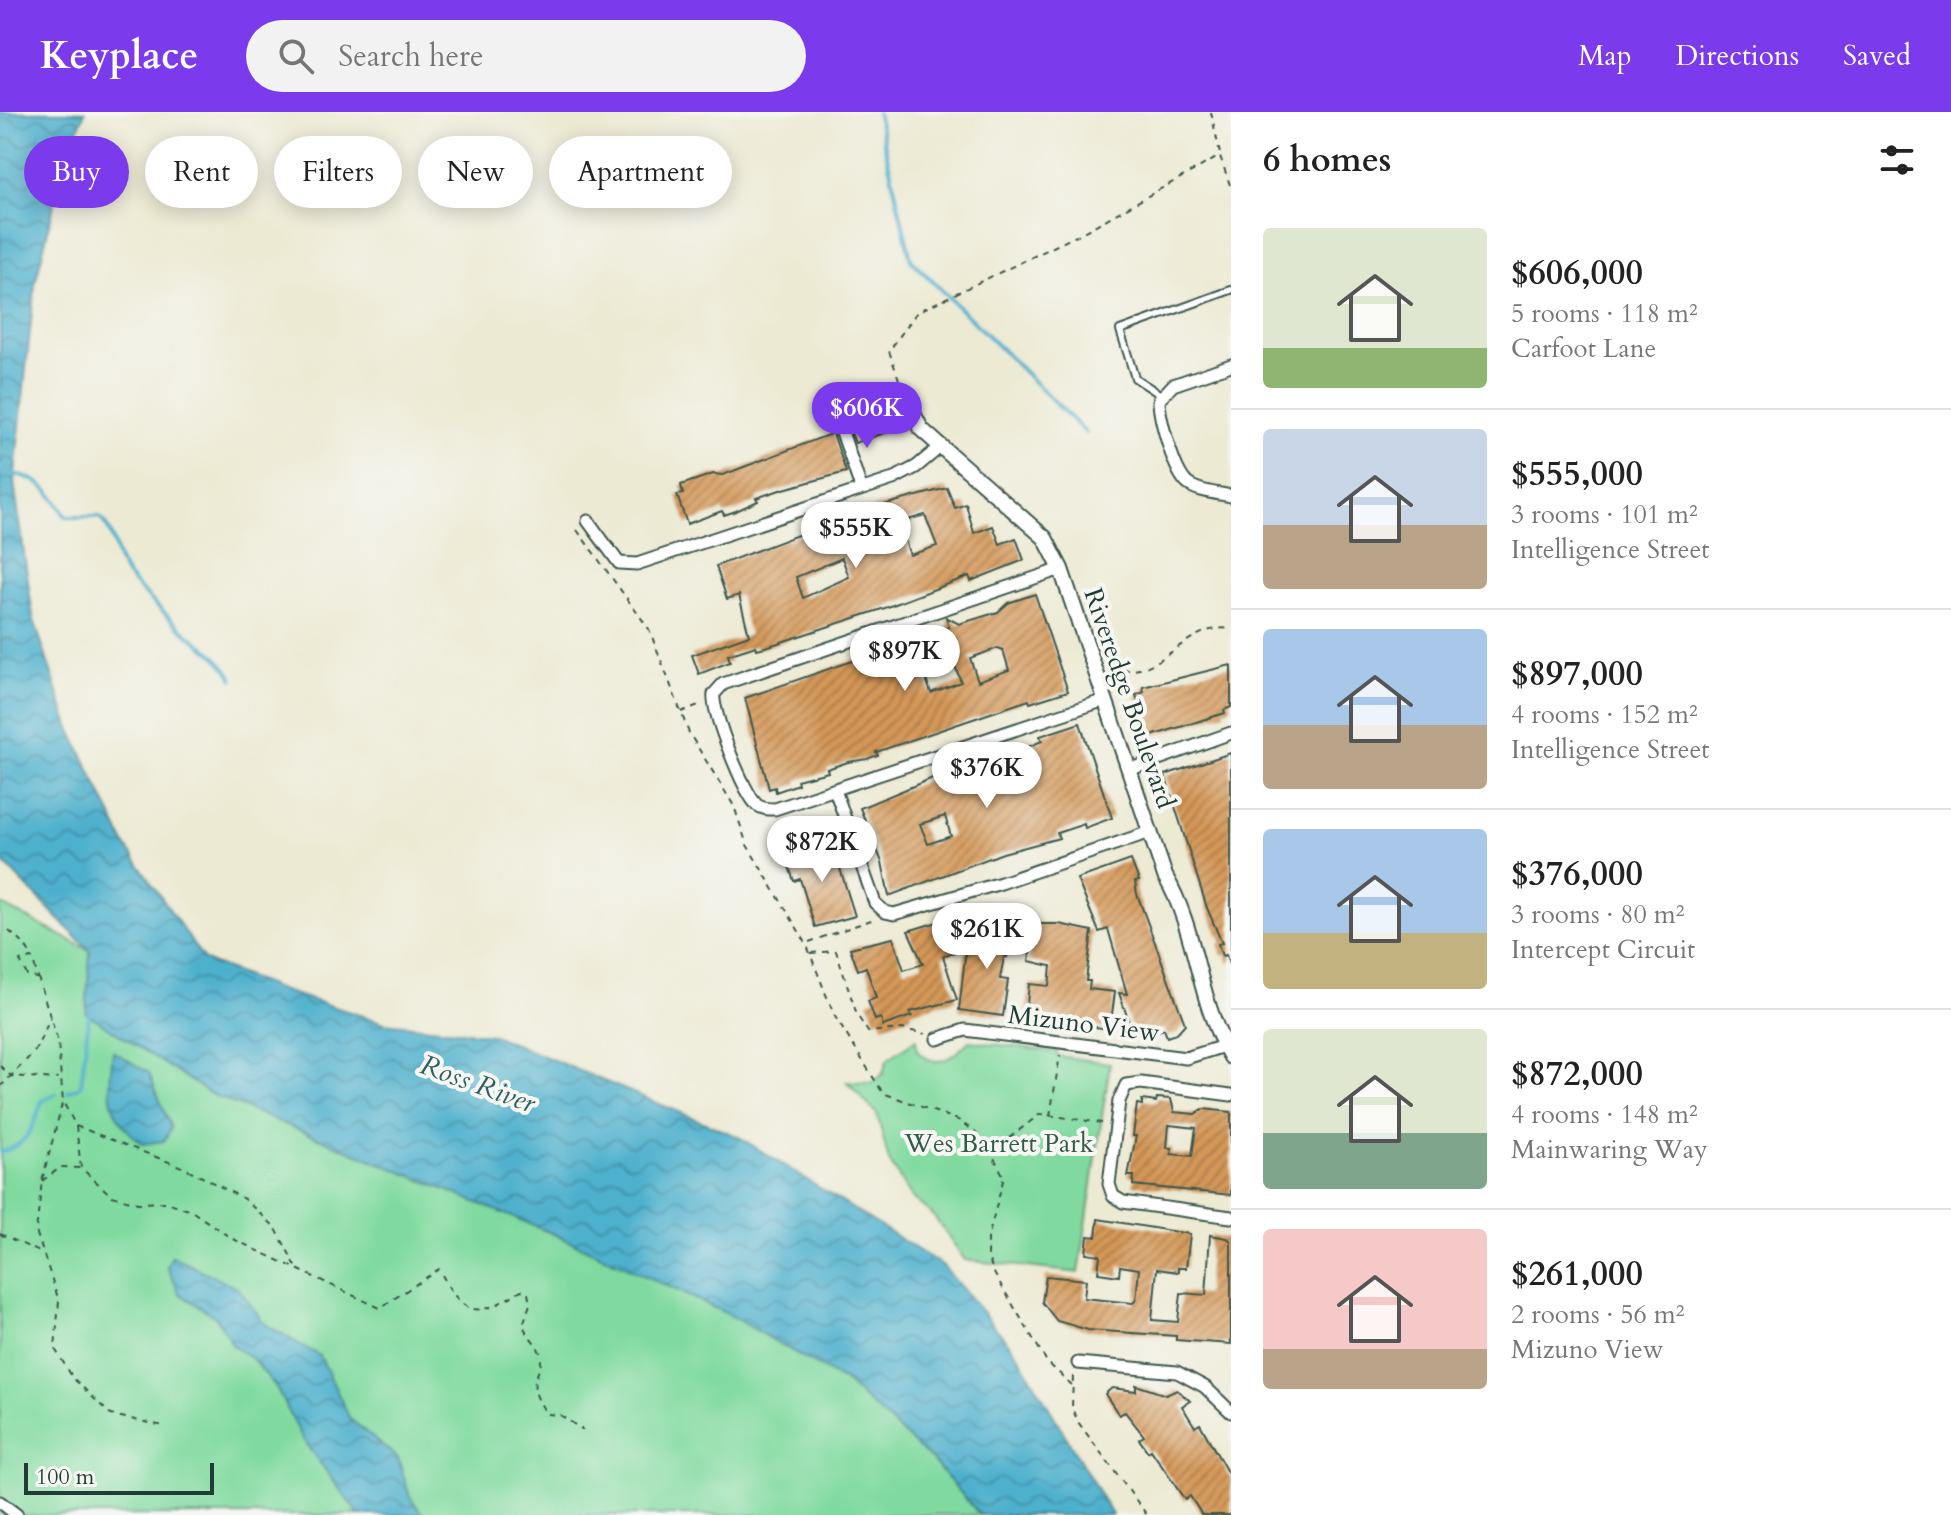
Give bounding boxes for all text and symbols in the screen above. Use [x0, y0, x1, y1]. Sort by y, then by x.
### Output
search box [246, 20, 806, 92]
text: Keyplace [40, 30, 198, 82]
icon: search [274, 34, 318, 78]
text: Search here [338, 36, 484, 77]
text: Map [1578, 37, 1632, 75]
text: Directions [1676, 37, 1799, 75]
text: Saved [1843, 37, 1911, 75]
chip: Buy [24, 136, 129, 208]
chip: Rent [145, 136, 258, 208]
chip: Filters [274, 136, 402, 208]
chip: New [418, 136, 533, 208]
chip: Apartment [549, 136, 732, 208]
text: 6 homes [1263, 137, 1391, 183]
icon: filters [1875, 138, 1919, 182]
text: $606,000 [1511, 250, 1643, 296]
icon: home [1327, 260, 1423, 356]
text: 5 rooms · 118 m² [1511, 296, 1698, 331]
text: Carfoot Lane [1511, 331, 1656, 366]
pin: $606K [811, 382, 923, 450]
text: $606K [830, 390, 904, 425]
text: $555,000 [1511, 451, 1643, 497]
icon: home [1327, 461, 1423, 557]
text: 3 rooms · 101 m² [1511, 497, 1698, 532]
pin: $555K [800, 502, 912, 570]
text: $555K [819, 510, 893, 545]
text: Intelligence Street [1511, 532, 1710, 567]
street label: Riveredge Boulevard [1075, 583, 1184, 813]
pin: $897K [849, 625, 961, 693]
text: $897K [868, 633, 942, 668]
text: $897,000 [1511, 651, 1643, 697]
icon: home [1327, 661, 1423, 757]
text: 4 rooms · 152 m² [1511, 697, 1698, 732]
text: Intelligence Street [1511, 732, 1710, 767]
pin: $376K [931, 742, 1043, 810]
text: $376K [950, 750, 1024, 785]
pin: $872K [766, 816, 878, 884]
text: $872K [785, 824, 859, 859]
text: $376,000 [1511, 851, 1643, 897]
icon: home [1327, 861, 1423, 957]
text: 3 rooms · 80 m² [1511, 897, 1684, 932]
pin: $261K [931, 903, 1043, 971]
text: $261K [950, 911, 1024, 946]
text: Intercept Circuit [1511, 932, 1695, 967]
street label: Mizuno View [1006, 997, 1162, 1050]
water label: Ross River [415, 1046, 541, 1123]
text: $872,000 [1511, 1051, 1643, 1097]
icon: home [1327, 1061, 1423, 1157]
text: 4 rooms · 148 m² [1511, 1097, 1698, 1132]
park label: Wes Barrett Park [903, 1126, 1094, 1161]
text: Mainwaring Way [1511, 1132, 1708, 1167]
text: $261,000 [1511, 1251, 1643, 1297]
icon: home [1327, 1261, 1423, 1357]
text: 2 rooms · 56 m² [1511, 1297, 1684, 1332]
text: Mizuno View [1511, 1332, 1664, 1367]
scale bar [24, 1459, 214, 1495]
text: 100 m [36, 1462, 94, 1492]

